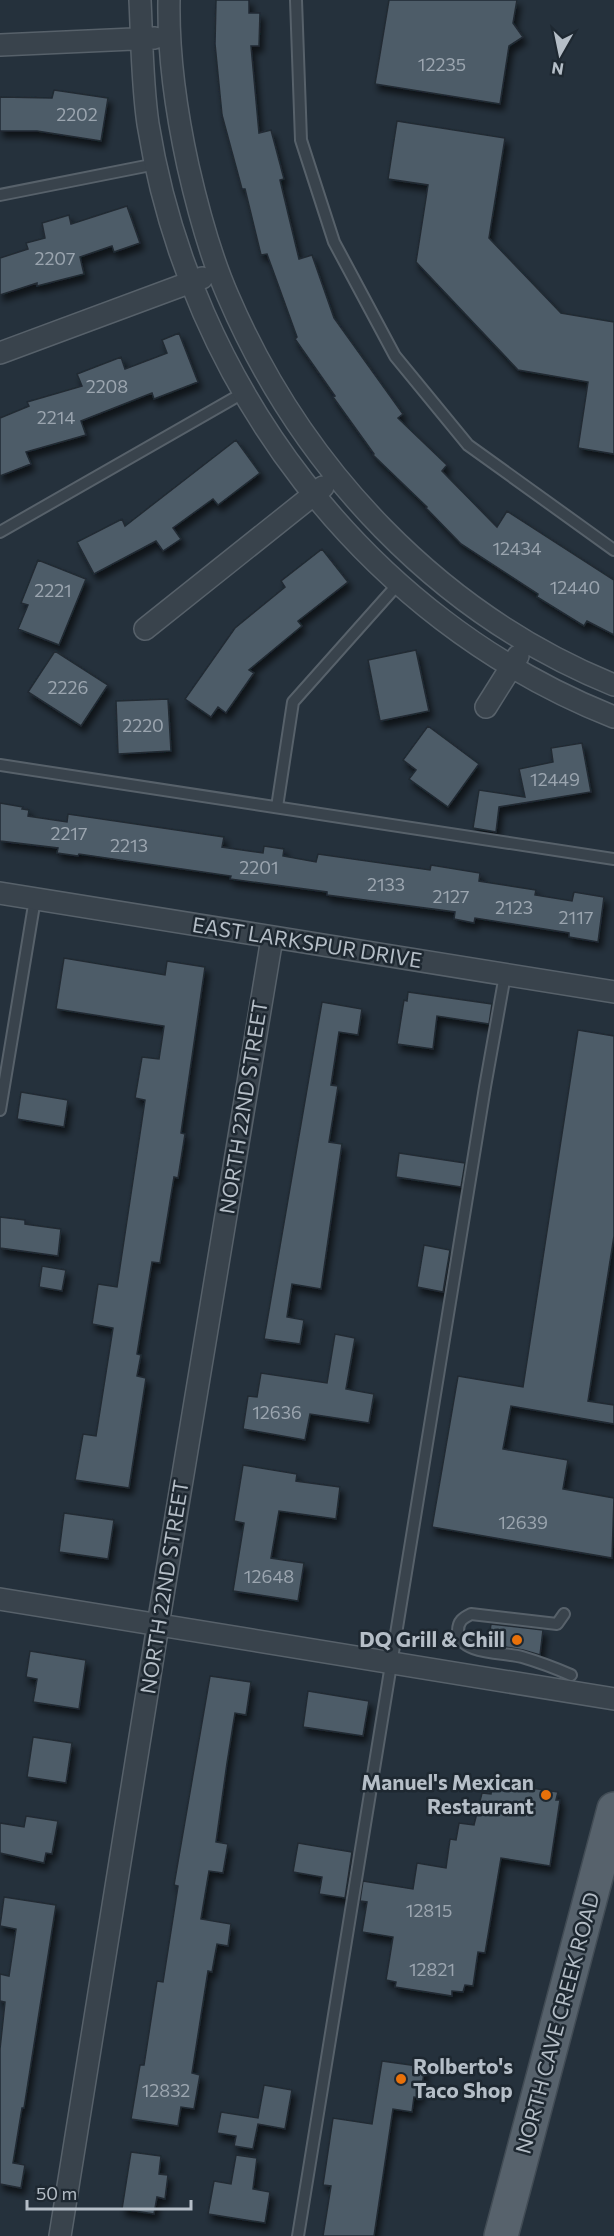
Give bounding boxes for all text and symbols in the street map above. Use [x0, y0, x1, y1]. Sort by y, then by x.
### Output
north arrow [530, 24, 590, 84]
house number: 12235 [418, 53, 466, 75]
text: N [550, 59, 565, 80]
house number: 2202 [56, 103, 98, 125]
house number: 2207 [34, 247, 76, 269]
house number: 2208 [86, 375, 128, 397]
house number: 2214 [37, 406, 75, 428]
house number: 12434 [492, 537, 542, 559]
house number: 12440 [550, 576, 600, 598]
house number: 2221 [34, 579, 72, 601]
house number: 2226 [48, 676, 88, 698]
house number: 2220 [122, 714, 164, 736]
house number: 12449 [530, 768, 580, 790]
house number: 2217 [50, 822, 88, 844]
house number: 2213 [110, 834, 148, 856]
house number: 2201 [239, 856, 279, 878]
house number: 2133 [367, 873, 405, 895]
house number: 2127 [432, 885, 470, 907]
house number: 2123 [495, 896, 533, 918]
house number: 2117 [559, 906, 593, 928]
street label: EAST LARKSPUR DRIVE [191, 911, 424, 972]
street label: NORTH 22ND STREET [213, 998, 272, 1216]
house number: 12636 [252, 1401, 302, 1423]
street label: NORTH 22ND STREET [134, 1478, 193, 1696]
house number: 12639 [498, 1511, 548, 1533]
house number: 12648 [244, 1565, 294, 1587]
place label: DQ Grill & Chill [359, 1626, 505, 1651]
marker: DQ Grill & Chill [510, 1633, 524, 1647]
place label: Manuel's Mexican Restaurant [361, 1769, 534, 1818]
marker: Manuel's Mexican Restaurant [539, 1788, 553, 1802]
street label: NORTH CAVE CREEK ROAD [510, 1889, 604, 2156]
house number: 12815 [406, 1899, 452, 1921]
house number: 12821 [409, 1958, 455, 1980]
place label: Rolberto's Taco Shop [413, 2053, 513, 2102]
marker: Rolberto's Taco Shop [394, 2072, 408, 2086]
house number: 12832 [142, 2079, 190, 2101]
scale bar [27, 2173, 190, 2211]
text: 50 m [36, 2182, 77, 2204]

